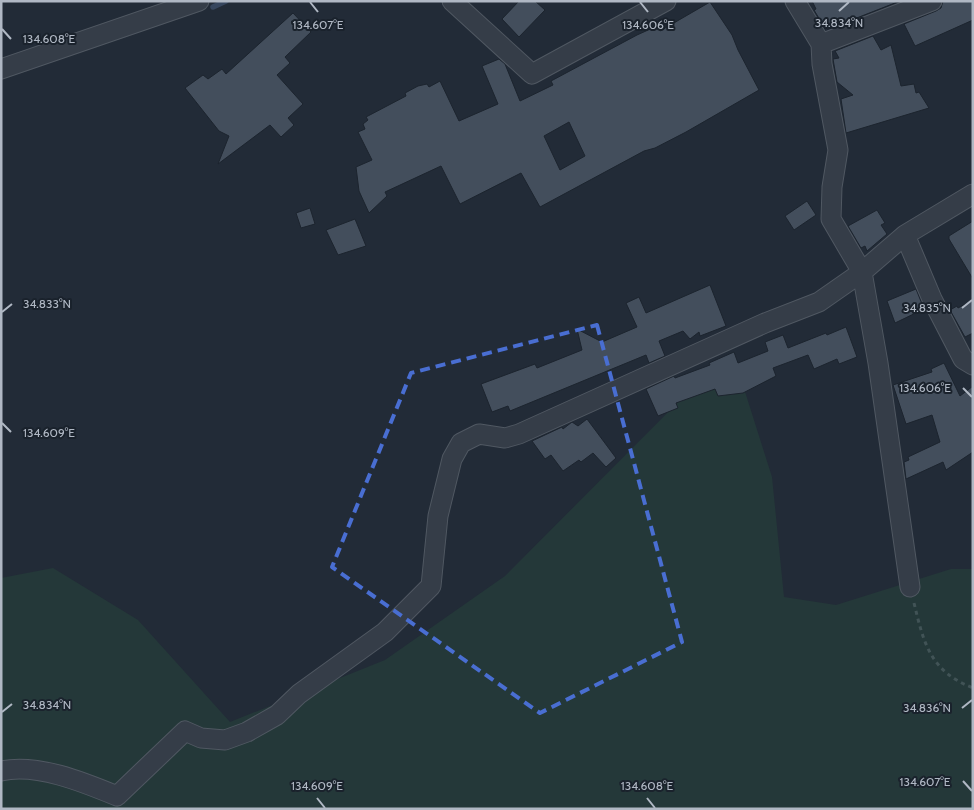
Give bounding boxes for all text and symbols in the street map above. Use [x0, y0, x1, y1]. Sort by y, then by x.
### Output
text: 34.834°N [815, 15, 863, 30]
text: 134.607°E [293, 17, 344, 32]
text: 134.606°E [622, 17, 674, 32]
text: 134.608°E [23, 31, 75, 46]
text: 34.833°N [23, 296, 71, 311]
text: 34.835°N [903, 300, 951, 315]
text: 134.606°E [899, 380, 951, 395]
text: 134.609°E [23, 425, 75, 440]
text: 34.834°N [23, 697, 71, 712]
text: 34.836°N [903, 700, 951, 715]
text: 134.607°E [900, 774, 951, 789]
text: 134.609°E [291, 778, 343, 793]
text: 134.608°E [621, 778, 673, 793]

